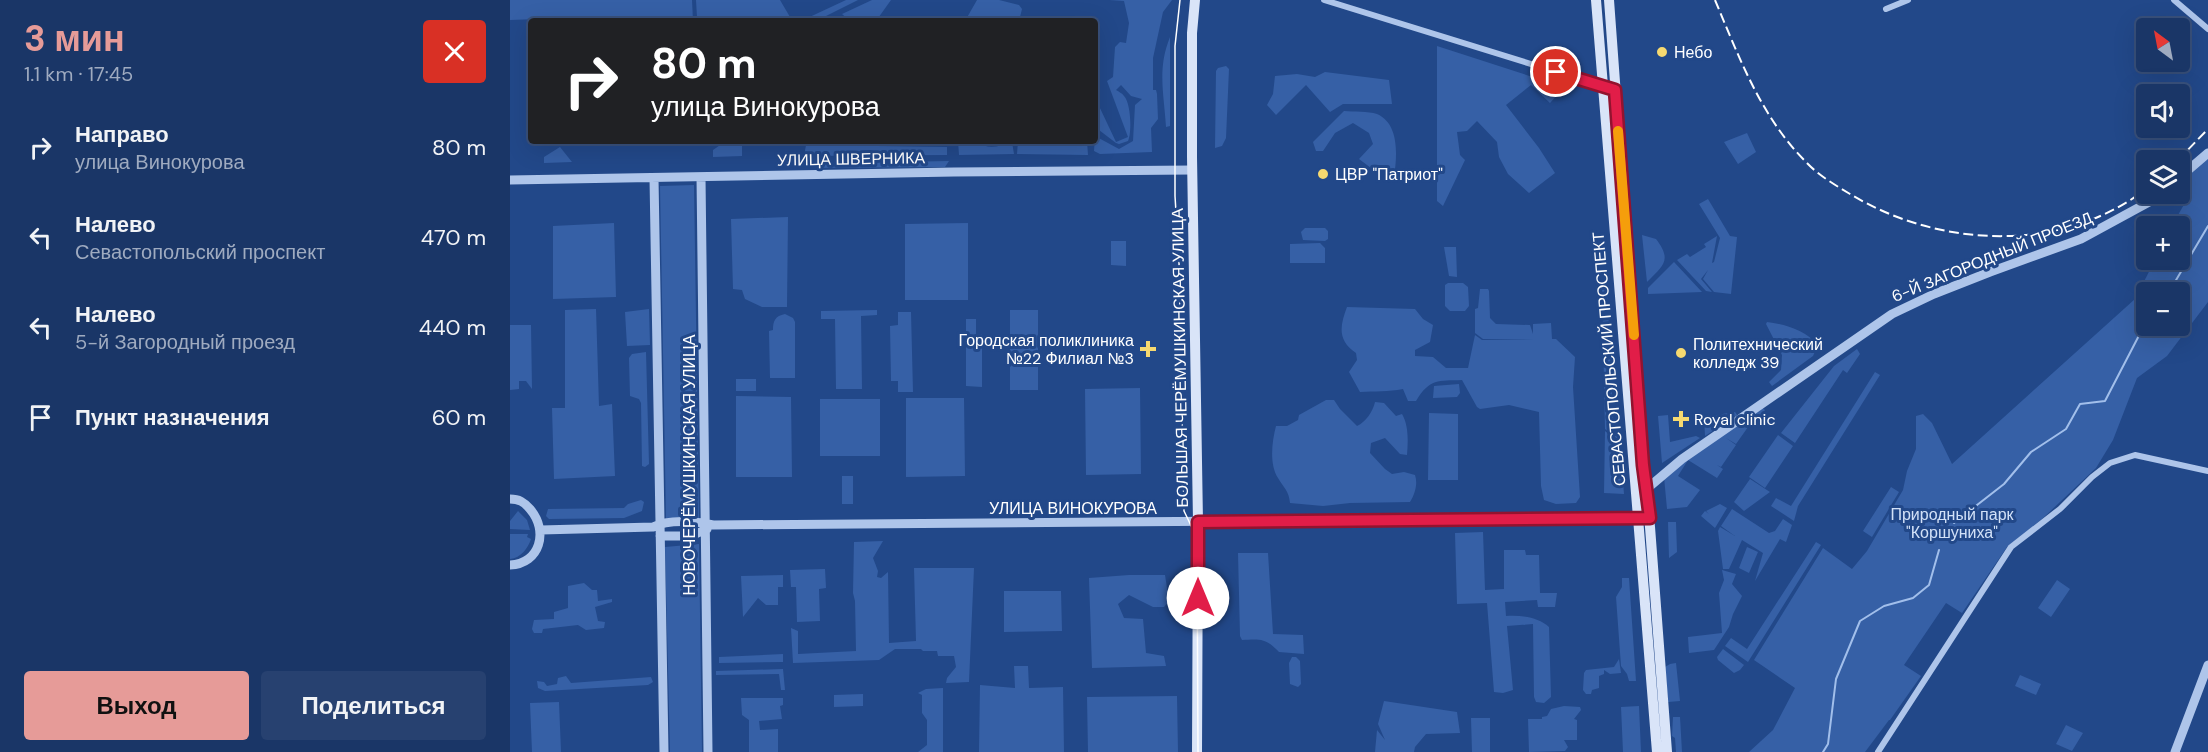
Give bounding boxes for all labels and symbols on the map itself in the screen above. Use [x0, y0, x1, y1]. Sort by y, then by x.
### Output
north arrow [2136, 18, 2190, 72]
place label: Небо [1674, 42, 1712, 63]
marker: Небо [1655, 45, 1669, 59]
pin [1530, 46, 1581, 97]
street label: УЛИЦА ШВЕРНИКА [777, 147, 926, 171]
place label: ЦВР "Патриот" [1335, 164, 1443, 185]
marker: ЦВР "Патриот" [1316, 167, 1330, 181]
street label: 6-Й ЗАГОРОДНЫЙ ПРОЕЗД [1888, 207, 2096, 307]
street label: БОЛЬШАЯ ЧЕРЁМУШКИНСКАЯ УЛИЦА [1167, 208, 1193, 508]
street label: СЕВАСТОПОЛЬСКИЙ ПРОСПЕКТ [1587, 231, 1631, 487]
place label: Городская поликлиника №22 Филиал №3 [959, 330, 1134, 369]
street label: НОВОЧЕРЁМУШКИНСКАЯ УЛИЦА [679, 334, 700, 595]
place label: Политехнический колледж 39 [1693, 334, 1823, 373]
marker: Городская поликлиника №22 Филиал №3 [1139, 340, 1157, 358]
marker: Политехнический колледж 39 [1674, 346, 1688, 360]
place label: Royal clinic [1694, 409, 1776, 430]
marker: Royal clinic [1672, 410, 1690, 428]
street label: УЛИЦА ВИНОКУРОВА [989, 498, 1157, 519]
park label: Природный парк "Коршуниха" [1890, 504, 2015, 543]
position arrow [1166, 566, 1230, 630]

